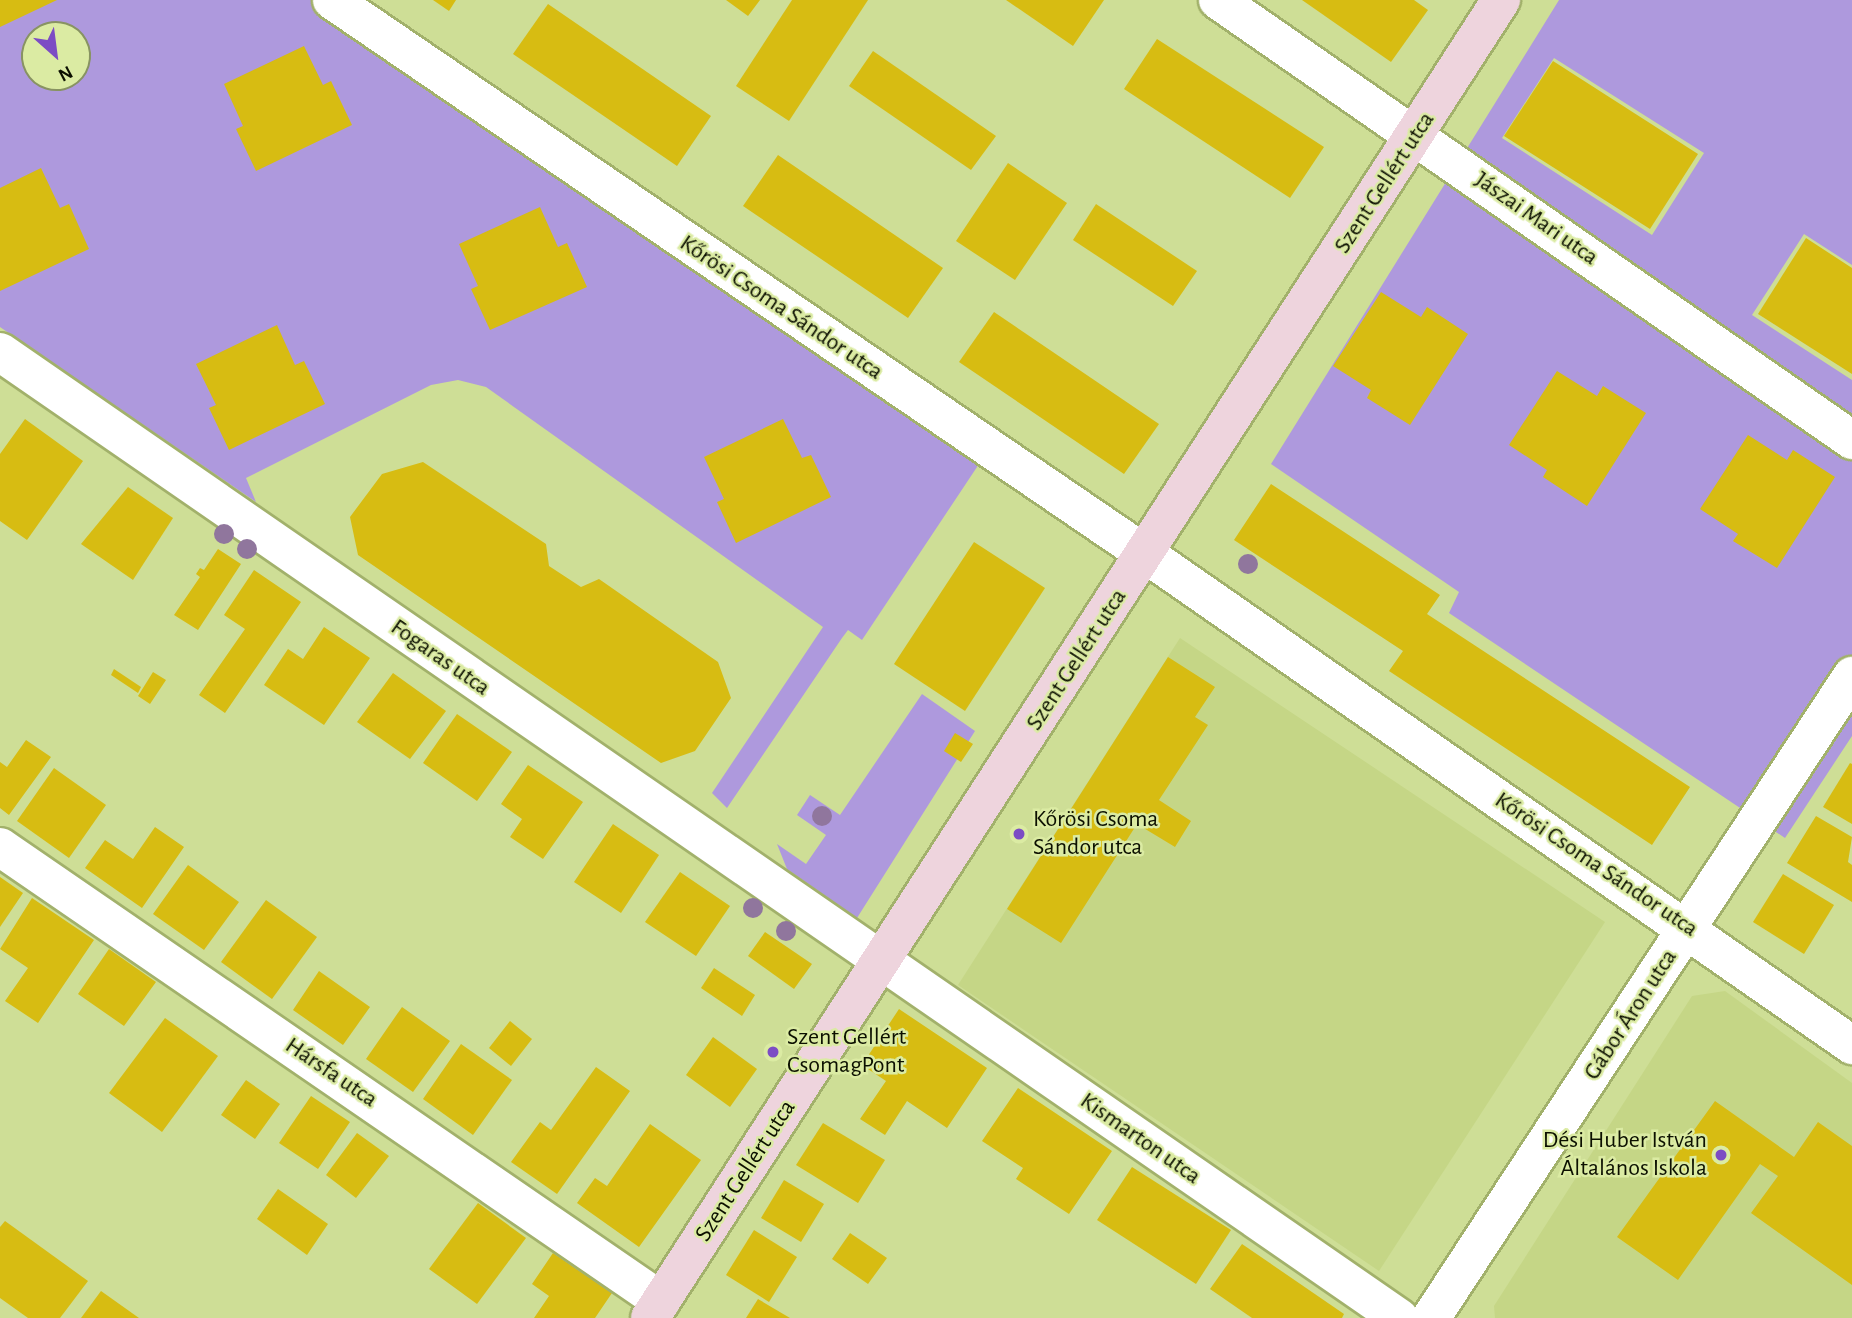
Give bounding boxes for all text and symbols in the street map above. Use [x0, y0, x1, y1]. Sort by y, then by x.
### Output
north arrow [21, 21, 91, 91]
text: N [55, 62, 75, 85]
street label: Szent Gellért utca [1329, 107, 1441, 259]
street label: Jászai Mari utca [1469, 166, 1603, 272]
street label: Kőrösi Csoma Sándor utca [674, 229, 888, 387]
street label: Szent Gellért utca [1021, 584, 1133, 736]
street label: Fogaras utca [385, 613, 495, 703]
street label: Kőrösi Csoma Sándor utca [1489, 786, 1703, 944]
place label: Kőrösi Csoma Sándor utca [1033, 806, 1158, 862]
marker: Kőrösi Csoma Sándor utca [1011, 826, 1027, 842]
street label: Gábor Áron utca [1578, 944, 1684, 1086]
place label: Szent Gellért CsomagPont [787, 1024, 906, 1080]
street label: Hársfa utca [279, 1032, 383, 1114]
marker: Szent Gellért CsomagPont [765, 1044, 781, 1060]
street label: Kismarton utca [1074, 1087, 1206, 1191]
street label: Szent Gellért utca [690, 1095, 802, 1247]
place label: Dési Huber István Általános Iskola [1543, 1127, 1707, 1183]
marker: Dési Huber István Általános Iskola [1713, 1147, 1729, 1163]

